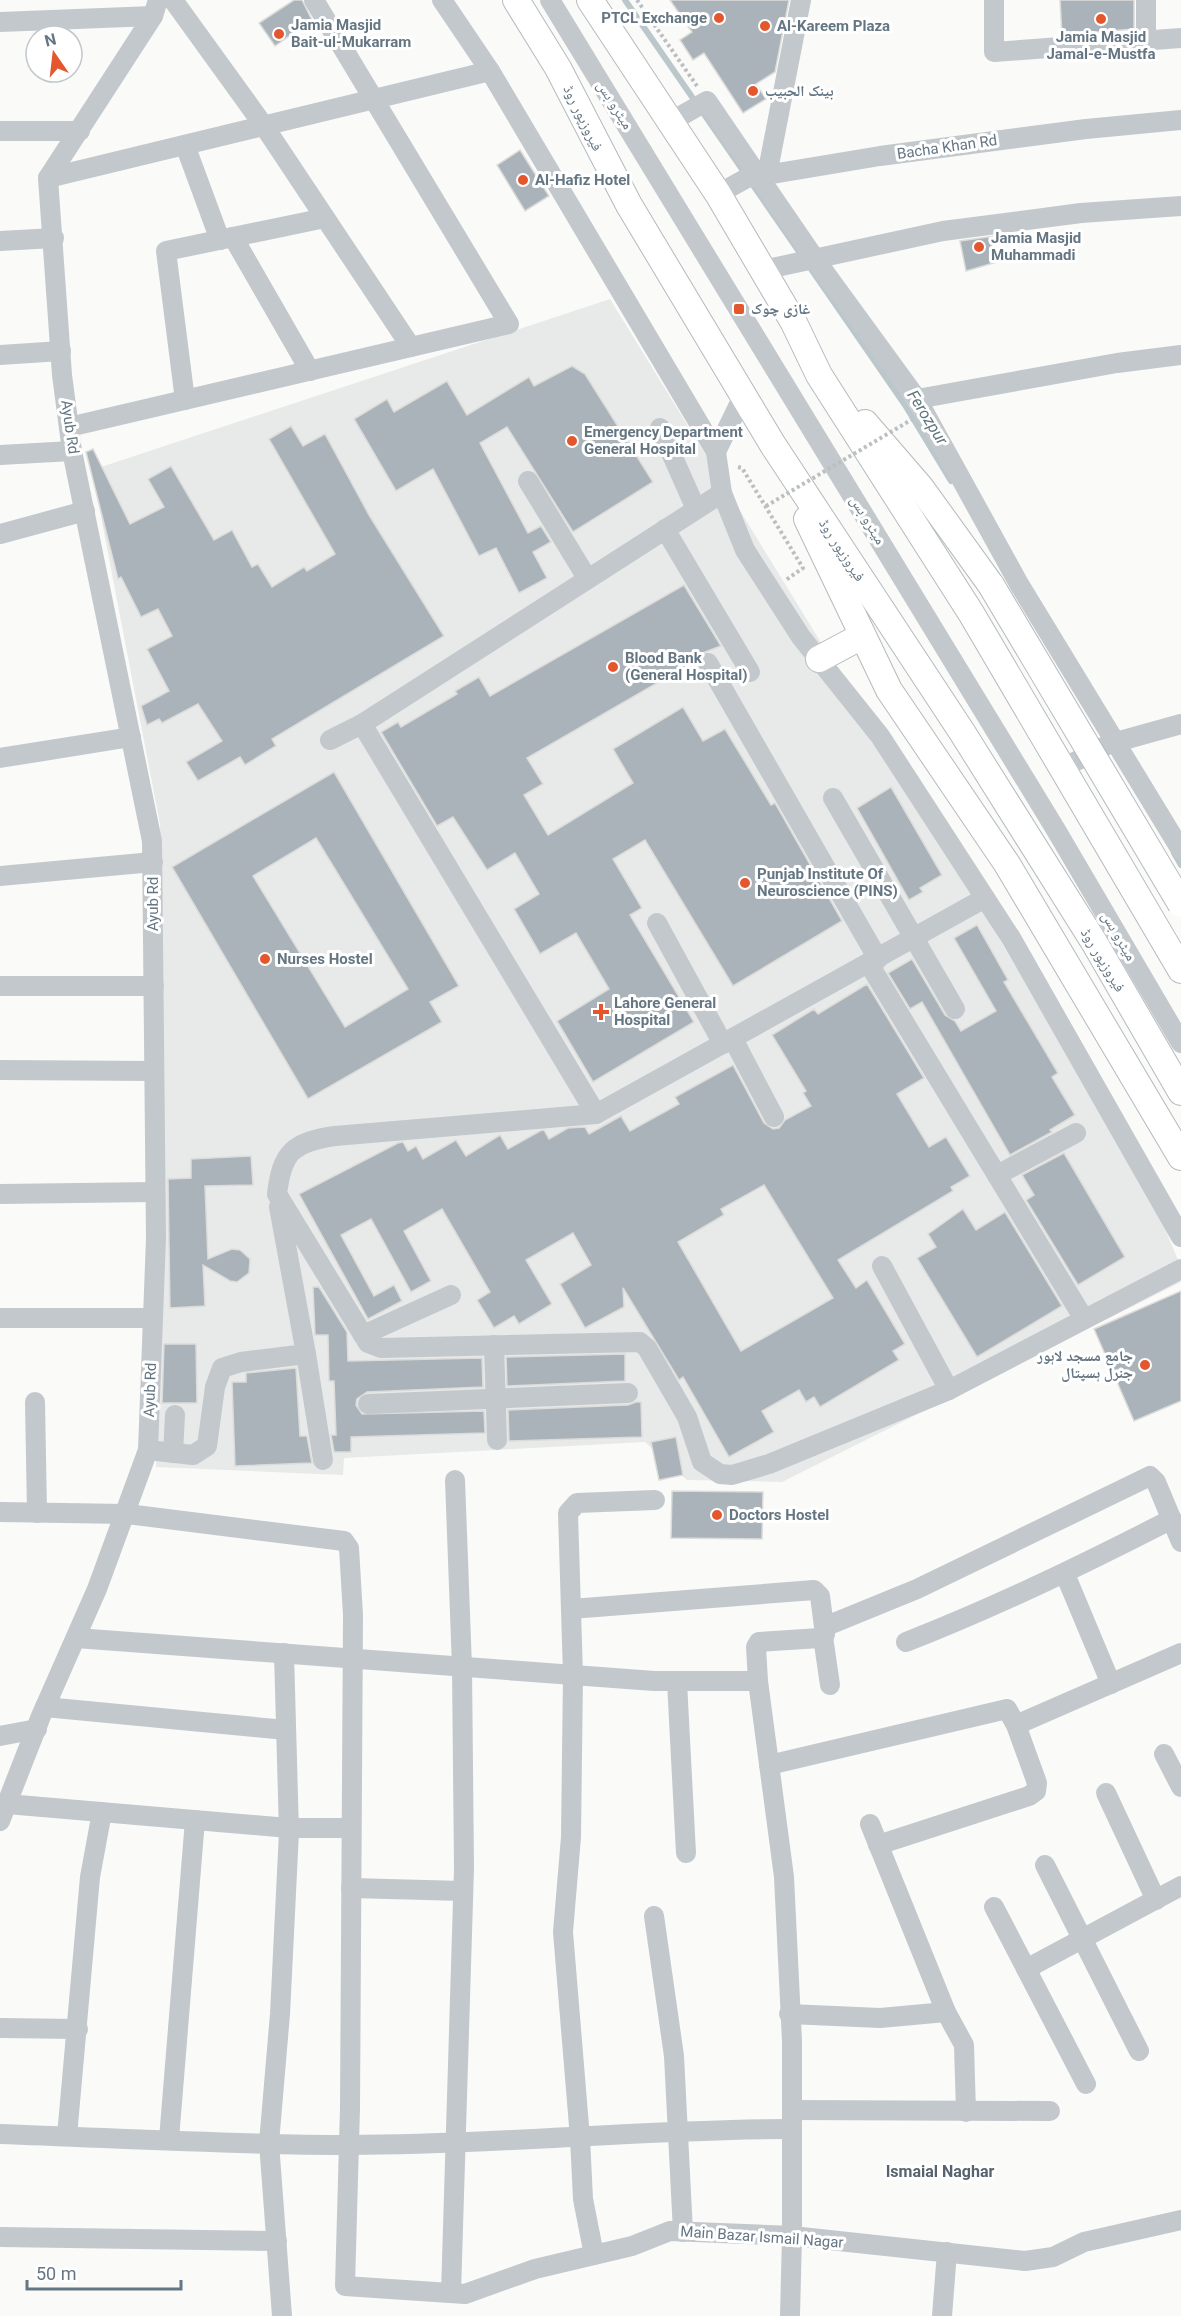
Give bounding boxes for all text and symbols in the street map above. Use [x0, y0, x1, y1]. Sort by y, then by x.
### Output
place label: PTCL Exchange [601, 9, 707, 27]
marker: PTCL Exchange [712, 11, 726, 25]
marker: Jamia Masjid Jamal-e-Mustfa [1094, 12, 1108, 26]
place label: Jamia Masjid Bait-ul-Mukarram [291, 16, 411, 51]
place label: Al-Kareem Plaza [777, 17, 890, 35]
marker: Al-Kareem Plaza [758, 19, 772, 33]
north arrow [24, 24, 84, 84]
marker: Jamia Masjid Bait-ul-Mukarram [272, 27, 286, 41]
place label: Jamia Masjid Jamal-e-Mustfa [1046, 28, 1156, 63]
text: N [43, 29, 58, 51]
street label: میٹرو بس [592, 77, 637, 133]
street label: فیروزپور روڈ [559, 82, 607, 154]
place label: بينک الحبيب [765, 82, 834, 100]
marker: بينک الحبيب [746, 84, 760, 98]
street label: Bacha Khan Rd [896, 131, 998, 163]
place label: Al-Hafiz Hotel [535, 171, 630, 189]
marker: Al-Hafiz Hotel [516, 173, 530, 187]
place label: Jamia Masjid Muhammadi [991, 229, 1081, 264]
marker: Jamia Masjid Muhammadi [972, 240, 986, 254]
place label: غازی چوک [751, 300, 810, 318]
marker: غازی چوک [732, 302, 746, 316]
water label: Ferozpur [903, 386, 952, 449]
street label: Ayub Rd [57, 399, 83, 455]
place label: Emergency Department General Hospital [584, 423, 743, 458]
marker: Emergency Department General Hospital [565, 434, 579, 448]
street label: میٹرو بس [846, 492, 890, 548]
street label: فیروزپور روڈ [815, 515, 869, 585]
place label: Blood Bank (General Hospital) [625, 649, 748, 684]
marker: Blood Bank (General Hospital) [606, 660, 620, 674]
place label: Punjab Institute Of Neuroscience (PINS) [757, 865, 898, 900]
marker: Punjab Institute Of Neuroscience (PINS) [738, 876, 752, 890]
street label: Ayub Rd [144, 877, 162, 931]
street label: میٹرو بس [1097, 908, 1140, 964]
street label: فیروزپور روڈ [1077, 925, 1129, 995]
place label: Nurses Hostel [277, 950, 373, 968]
marker: Nurses Hostel [258, 952, 272, 966]
place label: Lahore General Hospital [614, 994, 716, 1029]
marker: Lahore General Hospital [592, 1003, 610, 1021]
place label: جامع مسجد لاہور جنرل ہسپتال [1036, 1347, 1133, 1382]
marker: جامع مسجد لاہور جنرل ہسپتال [1138, 1358, 1152, 1372]
street label: Ayub Rd [140, 1362, 160, 1418]
place label: Doctors Hostel [729, 1506, 829, 1524]
marker: Doctors Hostel [710, 1508, 724, 1522]
district label: Ismaial Naghar [886, 2162, 994, 2181]
street label: Main Bazar Ismail Nagar [680, 2222, 844, 2252]
scale bar [27, 2253, 182, 2291]
text: 50 m [36, 2263, 76, 2284]

